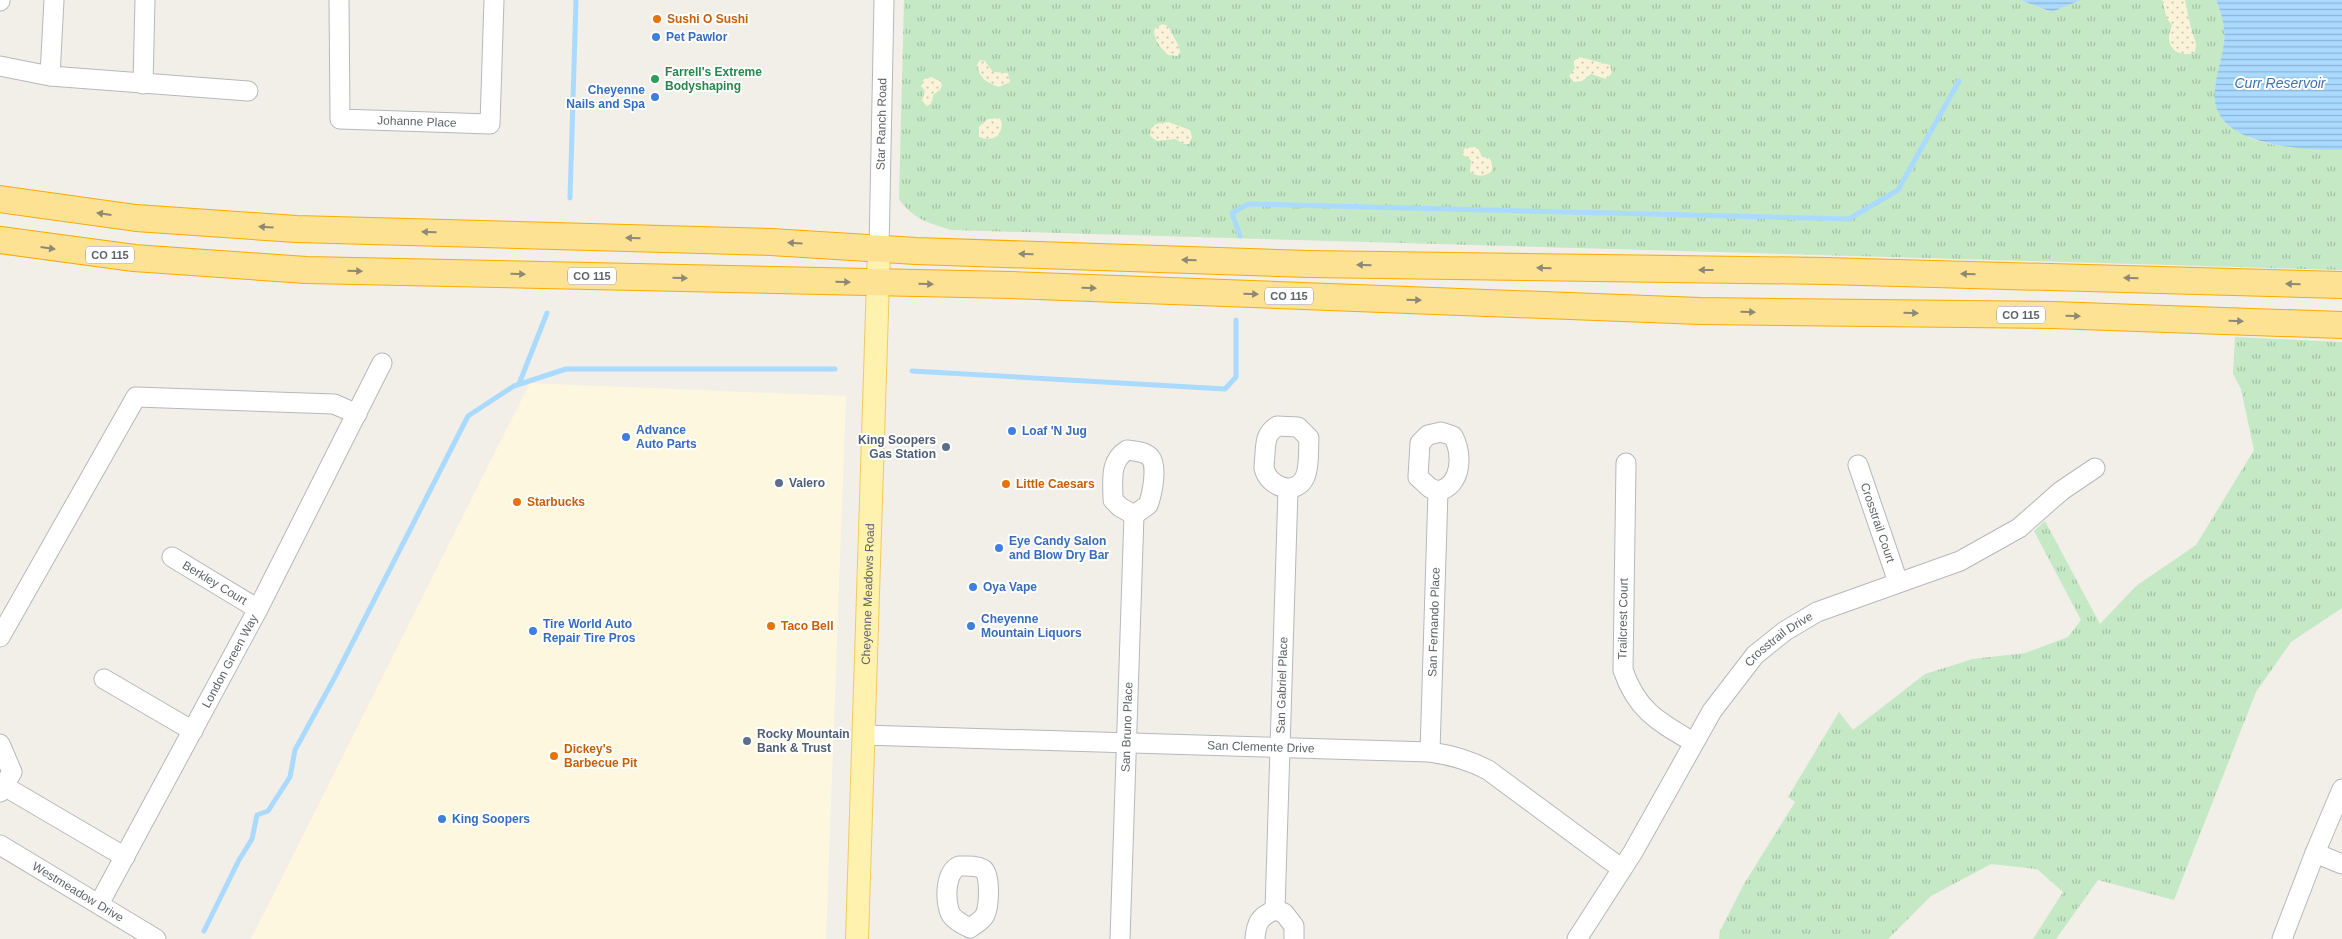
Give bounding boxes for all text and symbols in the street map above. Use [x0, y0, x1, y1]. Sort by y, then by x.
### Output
place label: Sushi O Sushi [667, 12, 748, 26]
marker: Sushi O Sushi [651, 13, 663, 25]
place label: Pet Pawlor [666, 30, 728, 44]
marker: Pet Pawlor [650, 31, 662, 43]
place label: Farrell's Extreme Bodyshaping [665, 65, 762, 93]
marker: Farrell's Extreme Bodyshaping [649, 73, 661, 85]
water label: Curr Reservoir [2234, 75, 2327, 91]
street label: Star Ranch Road [874, 78, 889, 170]
place label: Cheyenne Nails and Spa [566, 83, 645, 111]
marker: Cheyenne Nails and Spa [649, 91, 661, 103]
street label: Johanne Place [377, 113, 457, 130]
one-way arrow [96, 210, 112, 218]
one-way arrow [258, 222, 274, 230]
one-way arrow [420, 228, 436, 236]
one-way arrow [625, 234, 641, 242]
one-way arrow [787, 239, 803, 247]
one-way arrow [41, 244, 57, 252]
road number: CO 115 [86, 246, 134, 264]
one-way arrow [1018, 249, 1034, 257]
one-way arrow [1181, 256, 1197, 264]
one-way arrow [1355, 261, 1371, 269]
one-way arrow [1535, 264, 1551, 272]
one-way arrow [1698, 266, 1714, 274]
one-way arrow [347, 267, 363, 275]
road number: CO 115 [568, 268, 616, 284]
one-way arrow [1960, 270, 1976, 278]
one-way arrow [510, 271, 526, 279]
one-way arrow [672, 274, 688, 282]
one-way arrow [2123, 274, 2139, 282]
one-way arrow [835, 278, 851, 286]
one-way arrow [2285, 279, 2301, 287]
one-way arrow [919, 280, 935, 288]
one-way arrow [1081, 284, 1097, 292]
road number: CO 115 [1265, 288, 1313, 304]
one-way arrow [1243, 291, 1259, 299]
one-way arrow [1406, 297, 1422, 305]
road number: CO 115 [1997, 306, 2045, 324]
one-way arrow [1741, 308, 1757, 316]
one-way arrow [1903, 310, 1919, 318]
one-way arrow [2066, 312, 2082, 320]
one-way arrow [2228, 318, 2244, 326]
place label: Advance Auto Parts [636, 423, 697, 451]
place label: Loaf 'N Jug [1022, 424, 1087, 438]
marker: Loaf 'N Jug [1006, 425, 1018, 437]
marker: Advance Auto Parts [620, 431, 632, 443]
place label: King Soopers Gas Station [858, 433, 936, 461]
marker: King Soopers Gas Station [940, 441, 952, 453]
place label: Valero [789, 476, 825, 490]
marker: Valero [773, 477, 785, 489]
place label: Little Caesars [1016, 477, 1095, 491]
marker: Little Caesars [1000, 478, 1012, 490]
street label: Crosstrail Court [1858, 481, 1898, 565]
place label: Starbucks [527, 495, 585, 509]
marker: Starbucks [511, 496, 523, 508]
street label: Cheyenne Meadows Road [859, 523, 877, 665]
place label: Eye Candy Salon and Blow Dry Bar [1009, 534, 1109, 562]
marker: Eye Candy Salon and Blow Dry Bar [993, 542, 1005, 554]
street label: Berkley Court [180, 558, 250, 608]
street label: San Fernando Place [1425, 567, 1443, 677]
street label: Trailcrest Court [1615, 577, 1631, 660]
place label: Oya Vape [983, 580, 1037, 594]
marker: Oya Vape [967, 581, 979, 593]
street label: Crosstrail Drive [1742, 609, 1815, 669]
street label: London Green Way [199, 612, 261, 710]
place label: Cheyenne Mountain Liquors [981, 612, 1082, 640]
place label: Tire World Auto Repair Tire Pros [543, 617, 636, 645]
place label: Taco Bell [781, 619, 833, 633]
marker: Taco Bell [765, 620, 777, 632]
marker: Cheyenne Mountain Liquors [965, 620, 977, 632]
marker: Tire World Auto Repair Tire Pros [527, 625, 539, 637]
street label: San Gabriel Place [1273, 636, 1290, 734]
street label: San Bruno Place [1119, 681, 1135, 772]
place label: Rocky Mountain Bank & Trust [757, 727, 850, 755]
marker: Rocky Mountain Bank & Trust [741, 735, 753, 747]
street label: San Clemente Drive [1207, 738, 1315, 756]
place label: Dickey's Barbecue Pit [564, 742, 637, 770]
marker: Dickey's Barbecue Pit [548, 750, 560, 762]
place label: King Soopers [452, 812, 530, 826]
marker: King Soopers [436, 813, 448, 825]
street label: Westmeadow Drive [30, 859, 126, 925]

